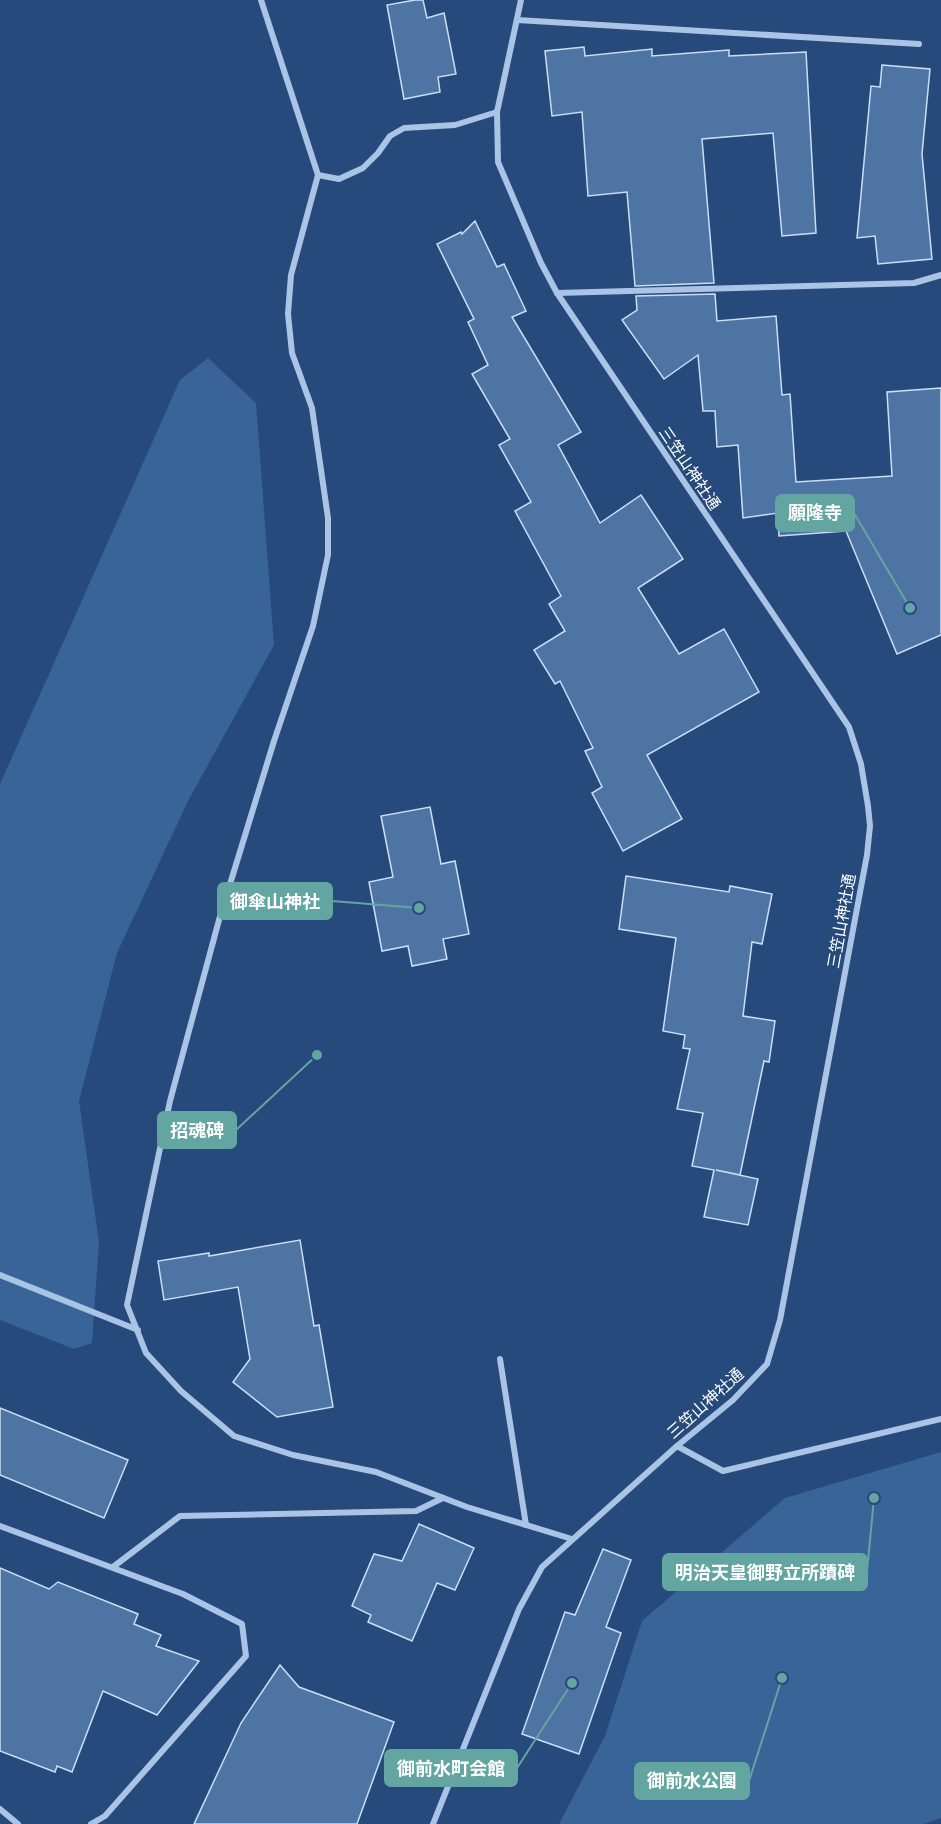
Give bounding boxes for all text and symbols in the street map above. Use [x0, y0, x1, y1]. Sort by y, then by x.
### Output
street label: 三笠山神社通 [655, 423, 725, 513]
callout: 願隆寺 [776, 495, 854, 531]
text: 願隆寺 [788, 501, 842, 524]
street label: 三笠山神社通 [823, 872, 859, 970]
callout: 御傘山神社 [218, 883, 332, 919]
text: 御傘山神社 [229, 890, 320, 913]
callout: 招魂碑 [158, 1112, 236, 1148]
text: 招魂碑 [170, 1119, 224, 1142]
street label: 三笠山神社通 [663, 1363, 747, 1443]
callout: 明治天皇御野立所蹟碑 [663, 1554, 867, 1590]
text: 明治天皇御野立所蹟碑 [675, 1561, 855, 1584]
callout: 御前水町会館 [385, 1750, 517, 1786]
text: 御前水町会館 [396, 1757, 505, 1780]
callout: 御前水公園 [635, 1763, 749, 1799]
text: 御前水公園 [646, 1769, 737, 1792]

